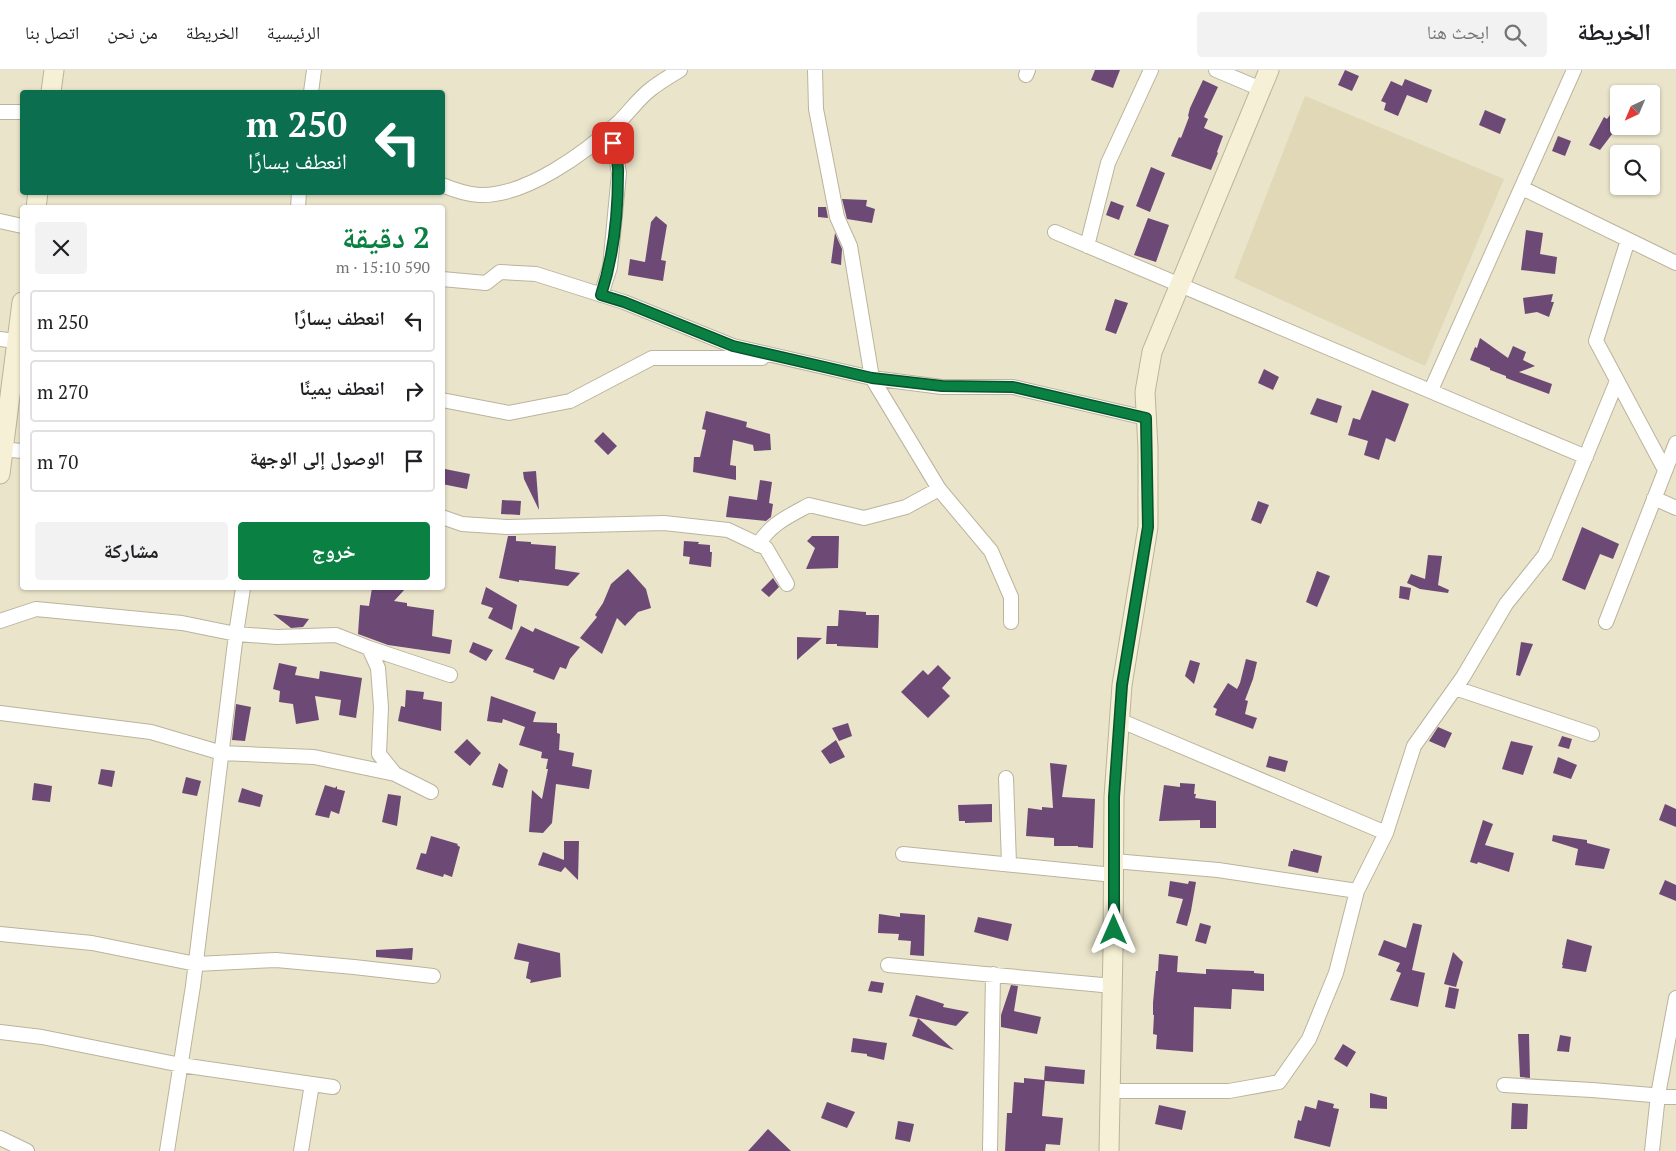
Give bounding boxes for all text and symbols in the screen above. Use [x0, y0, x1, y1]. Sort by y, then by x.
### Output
search box [1197, 12, 1547, 57]
text: الخريطة [1577, 15, 1651, 47]
text: ابحث هنا [1427, 19, 1489, 44]
text: اتصل بنا [25, 20, 79, 44]
text: من نحن [107, 20, 158, 44]
text: الخريطة [186, 20, 239, 44]
text: الرئيسية [267, 20, 320, 44]
icon: search [1501, 21, 1529, 49]
north arrow [1610, 85, 1660, 135]
map controls [1610, 85, 1660, 195]
text: 250 m [246, 101, 347, 147]
icon: left [365, 110, 430, 175]
pin [592, 122, 634, 164]
icon: arrive [599, 129, 627, 157]
button: search [1610, 145, 1660, 195]
text: انعطف يسارًا [248, 146, 347, 175]
text: 2 دقيقة [342, 217, 430, 257]
button: close [35, 222, 87, 274]
text: 590 m · 15:10 [336, 256, 430, 278]
text: انعطف يسارًا [294, 305, 385, 330]
icon: left [400, 307, 428, 335]
text: 250 m [37, 309, 88, 334]
text: انعطف يمينًا [299, 375, 385, 400]
icon: right [400, 377, 428, 405]
text: 270 m [37, 379, 88, 404]
text: الوصول إلى الوجهة [250, 445, 385, 470]
icon: arrive [400, 447, 428, 475]
text: 70 m [37, 449, 78, 474]
button: مشاركة [35, 522, 228, 580]
button: خروج [238, 522, 430, 580]
position arrow [1087, 903, 1139, 955]

